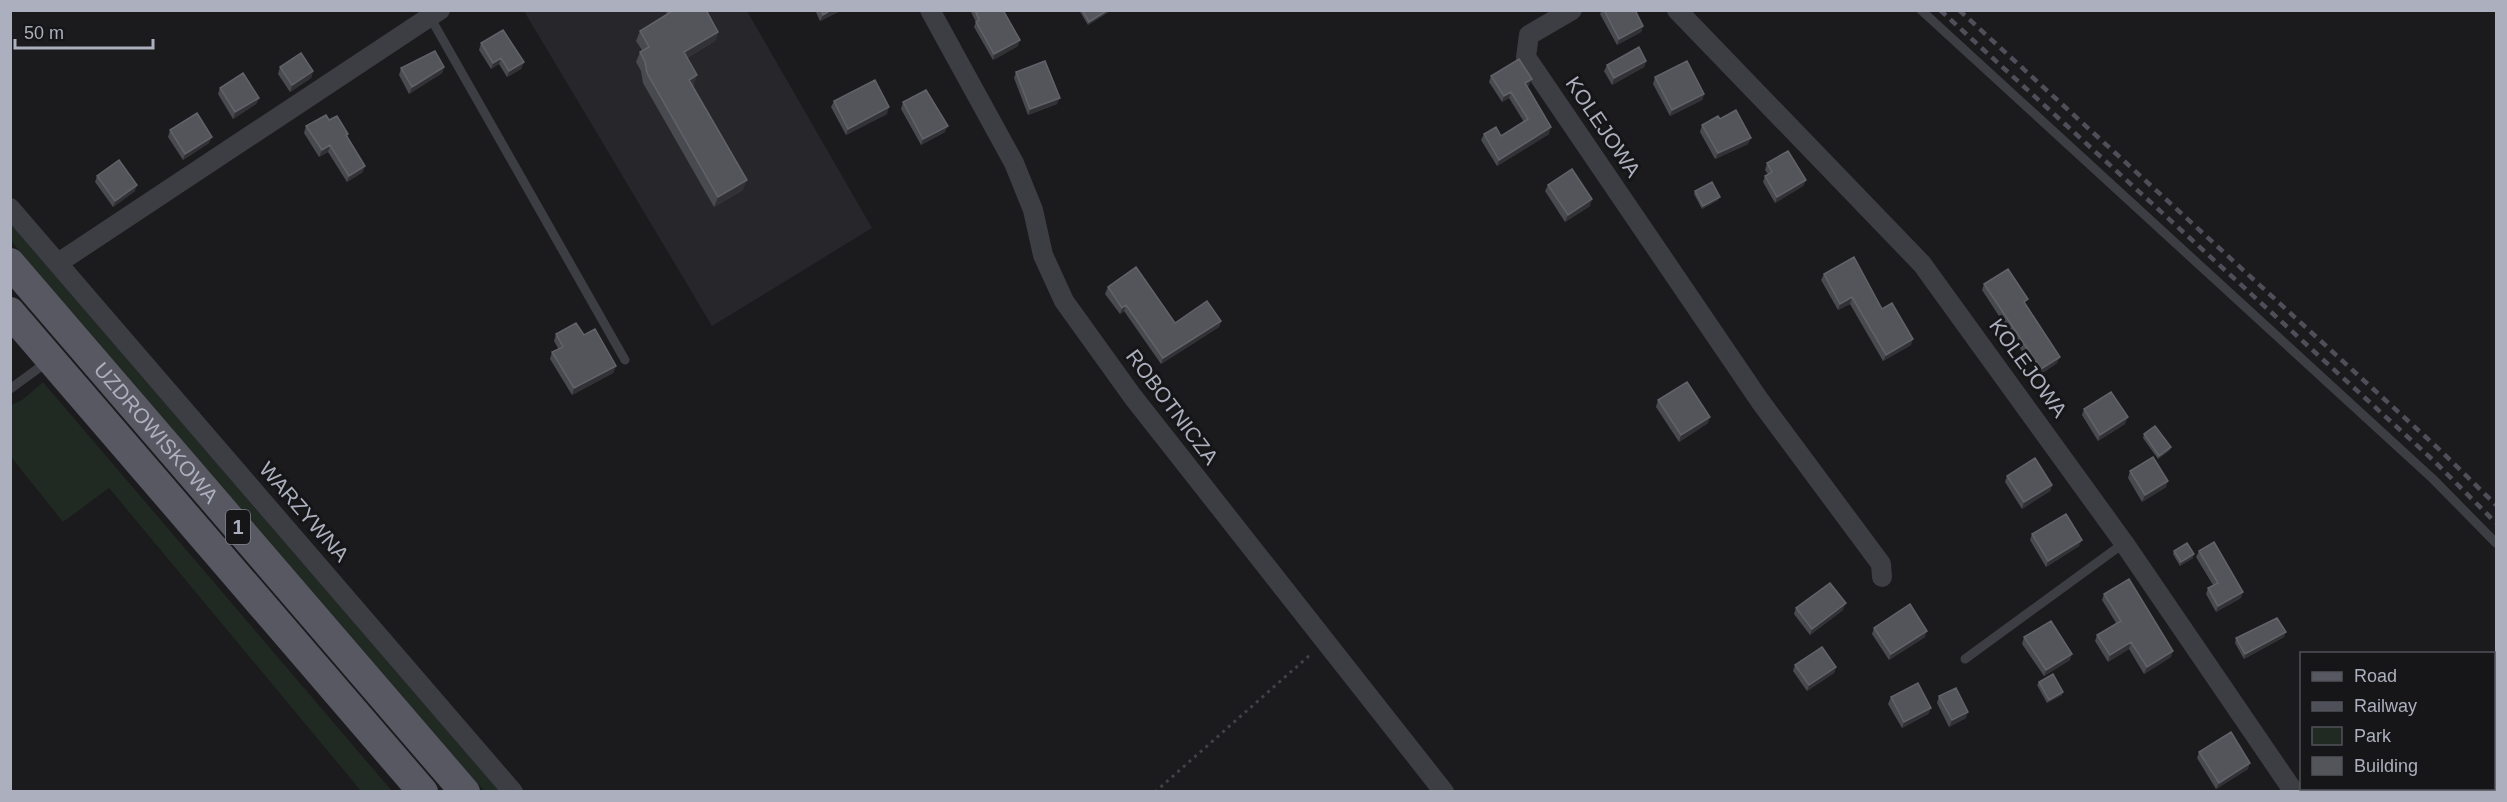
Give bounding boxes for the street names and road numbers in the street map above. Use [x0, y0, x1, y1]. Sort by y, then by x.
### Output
street label: KOLEJOWA [1561, 72, 1645, 181]
street label: KOLEJOWA [1985, 314, 2072, 421]
street label: ROBOTNICZA [1122, 345, 1223, 469]
street label: UZDROWISKOWA [90, 358, 223, 507]
street label: WARZYWNA [255, 457, 354, 566]
road number: 1 [226, 510, 250, 544]

